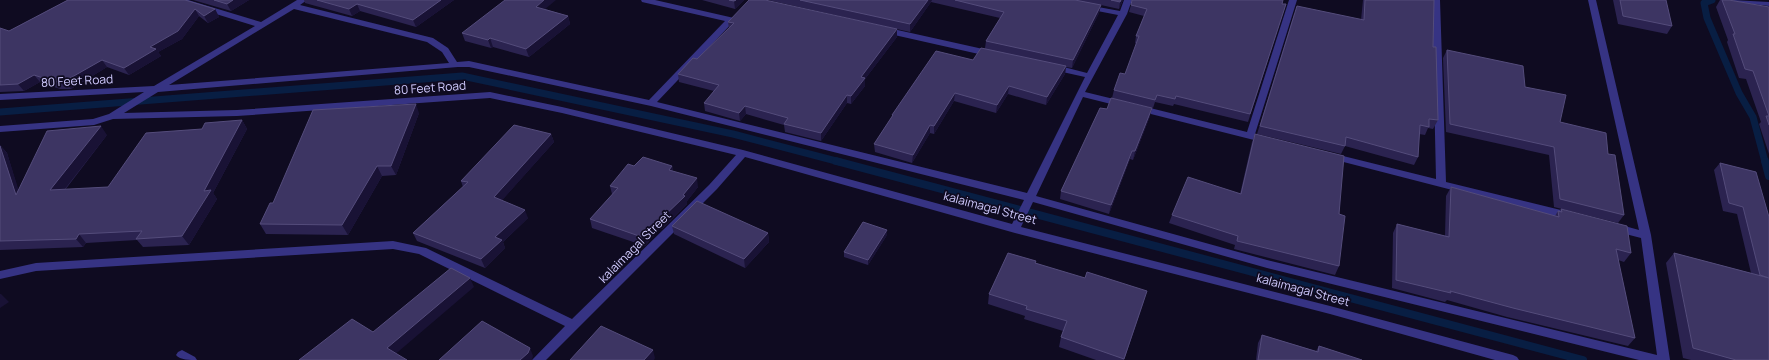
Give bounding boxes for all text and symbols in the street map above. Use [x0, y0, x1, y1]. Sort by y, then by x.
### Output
street label: 80 Feet Road [40, 70, 113, 91]
street label: 80 Feet Road [393, 77, 467, 98]
street label: kalaimagal Street [942, 187, 1039, 228]
street label: kalaimagal Street [595, 207, 675, 287]
street label: kalaimagal Street [1255, 269, 1352, 310]

